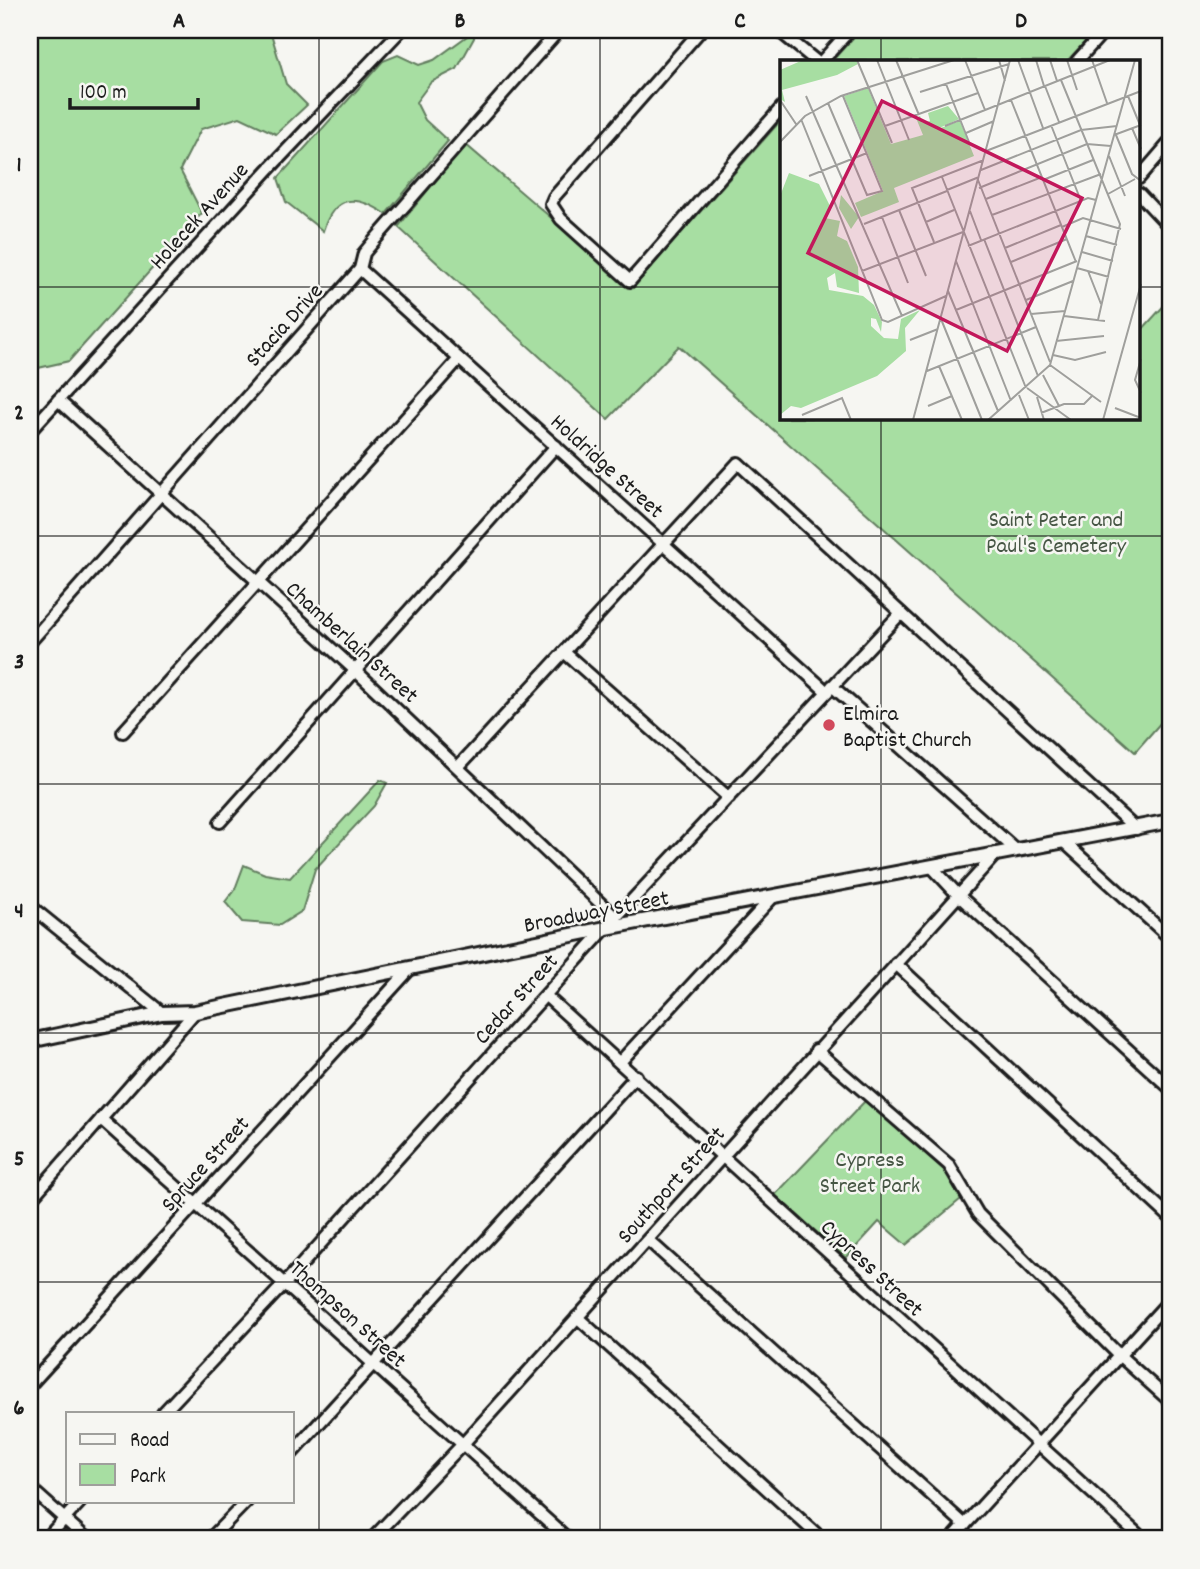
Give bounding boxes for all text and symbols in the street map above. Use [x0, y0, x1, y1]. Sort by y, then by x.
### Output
text: A [173, 6, 185, 39]
text: B [455, 6, 466, 39]
text: C [734, 6, 746, 39]
text: D [1015, 6, 1027, 39]
inset map [780, 60, 1140, 420]
scale bar [70, 66, 198, 110]
text: 100 m [80, 79, 127, 109]
text: 1 [16, 150, 22, 183]
street label: Holecek Avenue [143, 156, 258, 278]
street label: Stacia Drive [239, 277, 332, 376]
text: 2 [14, 398, 24, 431]
street label: Holdridge Street [541, 407, 670, 528]
park label: Saint Peter and Paul's Cemetery [986, 505, 1127, 564]
street label: Chamberlain Street [277, 575, 425, 713]
text: 3 [14, 647, 24, 680]
place label: Elmira Baptist Church [843, 699, 972, 758]
marker: Elmira Baptist Church [821, 717, 837, 733]
street label: Broadway Street [521, 883, 672, 944]
text: 4 [14, 896, 24, 929]
street label: Cedar Street [468, 947, 568, 1053]
street label: Spruce Street [154, 1110, 259, 1221]
street label: Southport Street [611, 1120, 734, 1252]
text: 5 [14, 1144, 24, 1177]
park label: Cypress Street Park [820, 1145, 920, 1204]
street label: Cypress Street [812, 1213, 930, 1326]
street label: Thompson Street [281, 1254, 413, 1377]
text: 6 [13, 1393, 25, 1426]
legend [66, 1412, 294, 1502]
text: Road [130, 1427, 169, 1457]
text: Park [130, 1463, 166, 1493]

